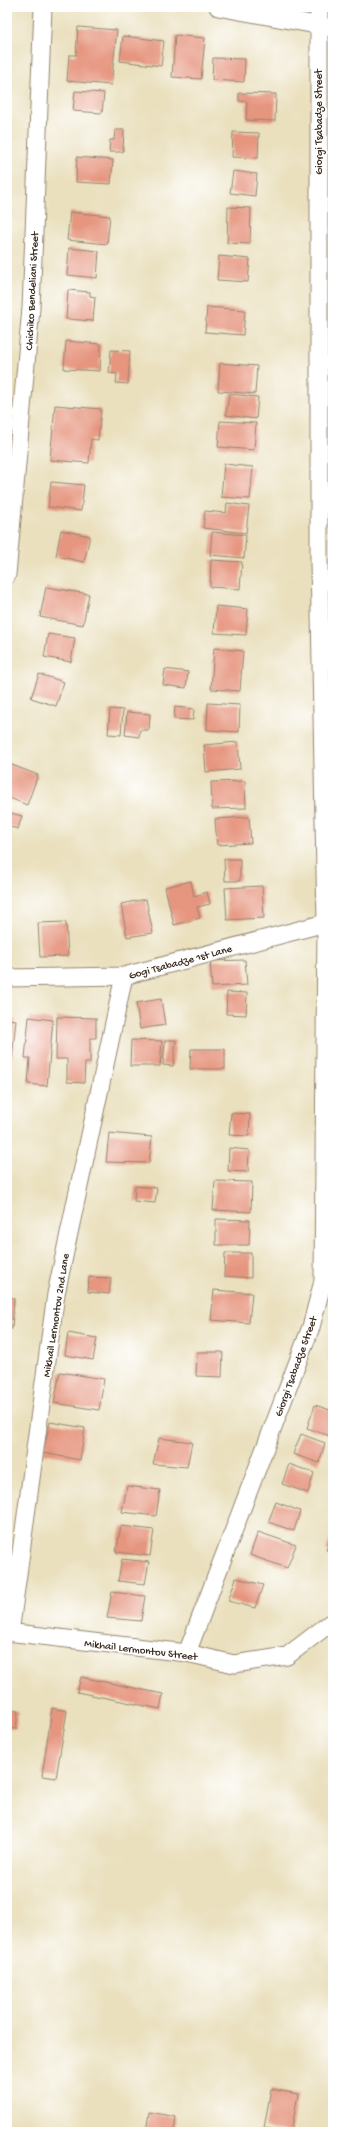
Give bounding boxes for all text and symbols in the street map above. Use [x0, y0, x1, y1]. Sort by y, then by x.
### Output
street label: Giorgi Tsabadze Street [314, 68, 326, 175]
street label: Chichiko Bendeliani Street [24, 230, 42, 351]
street label: Gogi Tsabadze 1st Lane [128, 943, 234, 982]
street label: Mikhail Lermontov 2nd Lane [41, 1252, 73, 1378]
street label: Giorgi Tsabadze Street [273, 1314, 321, 1418]
street label: Mikhail Lermontov Street [84, 1638, 199, 1664]

